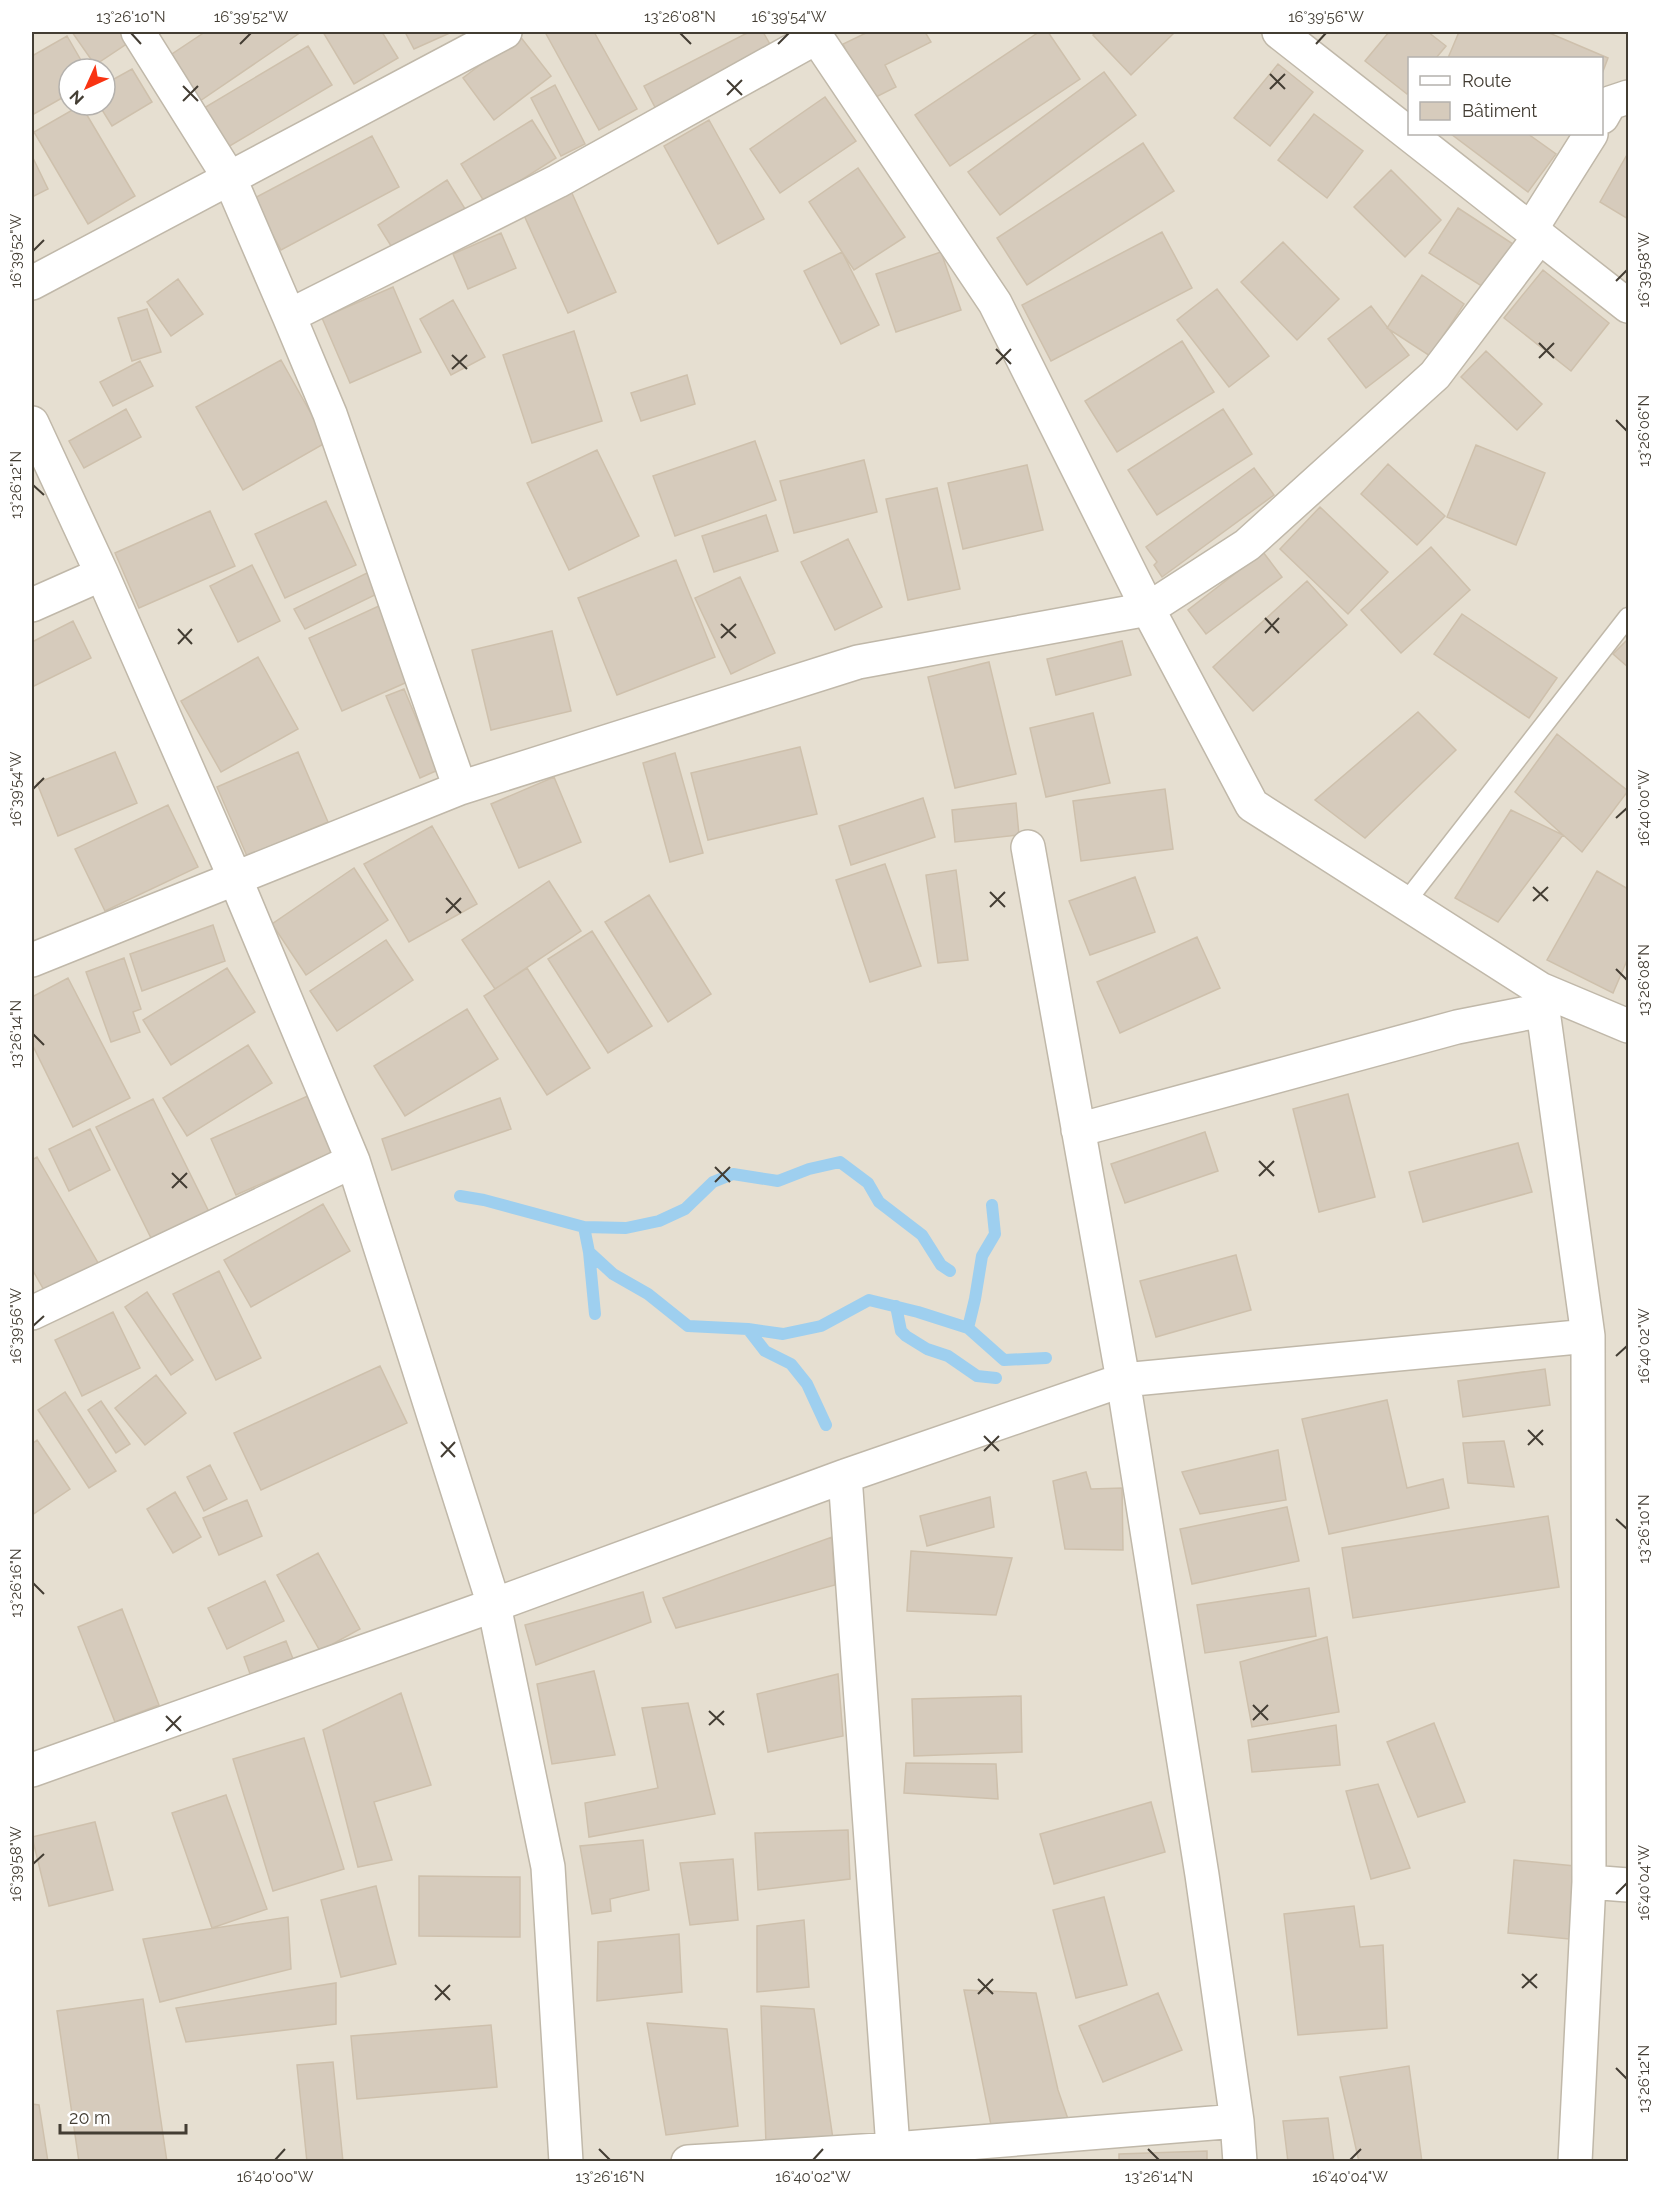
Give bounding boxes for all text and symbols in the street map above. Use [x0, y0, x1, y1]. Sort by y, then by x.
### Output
text: 13°26'10"N [96, 8, 166, 26]
text: 16°39'52"W [214, 8, 289, 26]
text: 13°26'08"N [644, 8, 716, 26]
text: 16°39'54"W [752, 8, 827, 26]
text: 16°39'56"W [1288, 8, 1364, 26]
north arrow [57, 57, 117, 117]
legend [1408, 57, 1603, 135]
text: Route [1462, 70, 1512, 91]
text: N [66, 86, 88, 108]
text: Bâtiment [1462, 100, 1537, 121]
text: 16°39'52"W [7, 213, 25, 288]
text: 16°39'58"W [1635, 232, 1653, 308]
text: 13°26'06"N [1635, 395, 1653, 467]
text: 13°26'12"N [7, 451, 25, 519]
text: 16°39'54"W [7, 751, 25, 826]
text: 16°40'00"W [1635, 769, 1653, 846]
text: 13°26'08"N [1635, 944, 1653, 1016]
text: 13°26'14"N [7, 1000, 25, 1068]
text: 16°39'56"W [7, 1288, 25, 1364]
text: 16°40'02"W [1635, 1308, 1653, 1384]
text: 13°26'10"N [1635, 1494, 1653, 1564]
text: 13°26'16"N [7, 1548, 25, 1618]
text: 16°39'58"W [7, 1826, 25, 1902]
text: 16°40'04"W [1635, 1845, 1653, 1921]
text: 13°26'12"N [1635, 2045, 1653, 2113]
scale bar [60, 2097, 186, 2135]
text: 20 m [69, 2107, 111, 2128]
text: 16°40'00"W [237, 2168, 314, 2186]
text: 13°26'16"N [575, 2168, 645, 2186]
text: 16°40'02"W [775, 2168, 851, 2186]
text: 13°26'14"N [1125, 2168, 1193, 2186]
text: 16°40'04"W [1312, 2168, 1388, 2186]

